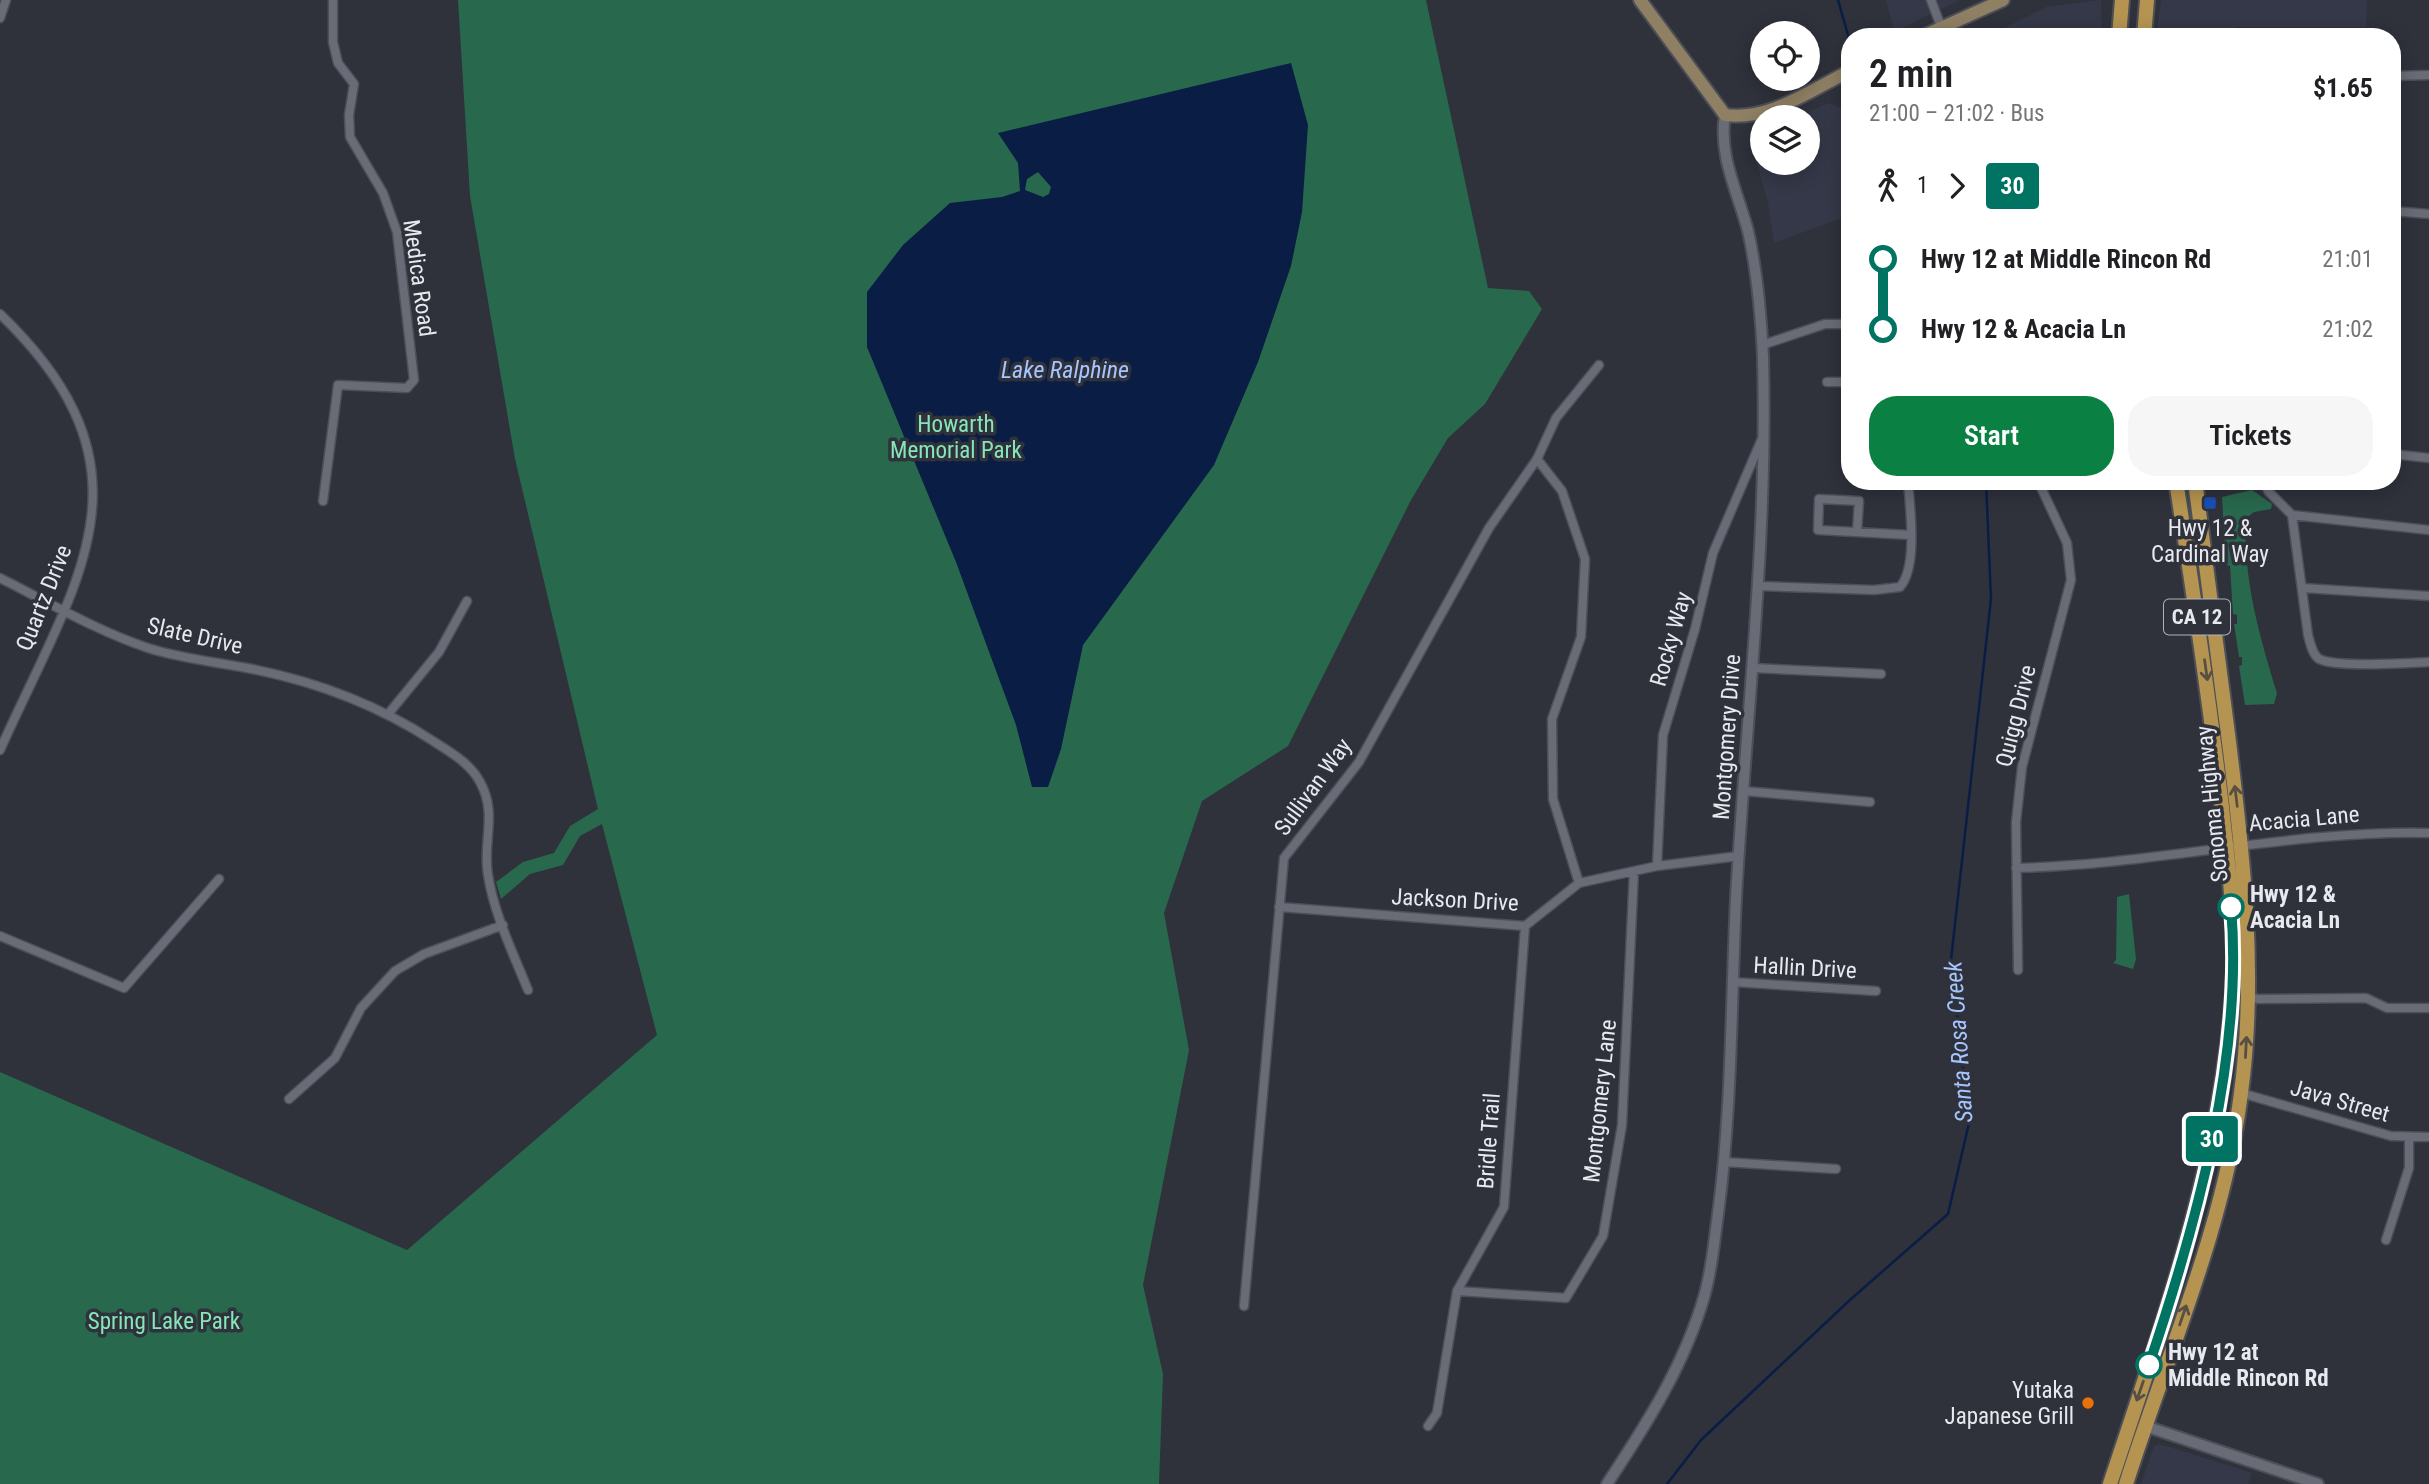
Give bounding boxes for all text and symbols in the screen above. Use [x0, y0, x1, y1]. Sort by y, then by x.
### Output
map controls [1750, 21, 1820, 175]
button: locate [1750, 21, 1820, 91]
text: 2 min [1869, 52, 1953, 96]
text: $1.65 [2313, 73, 2373, 103]
text: 21:00 – 21:02 · Bus [1869, 100, 2045, 127]
button: layers [1750, 105, 1820, 175]
icon: walk [1869, 167, 1907, 205]
icon: forward [1938, 167, 1976, 205]
text: 1 [1917, 172, 1928, 199]
text: 30 [2000, 172, 2025, 200]
street label: Medica Road [397, 218, 441, 338]
text: Hwy 12 at Middle Rincon Rd [1921, 244, 2211, 274]
text: 21:01 [2322, 246, 2373, 273]
text: Hwy 12 & Acacia Ln [1921, 314, 2126, 344]
text: 21:02 [2322, 316, 2373, 343]
water label: Lake Ralphine [1001, 356, 1129, 384]
button: Start [1869, 396, 2114, 476]
button: Tickets [2128, 396, 2373, 476]
park label: Howarth Memorial Park [890, 411, 1023, 464]
marker: Hwy 12 & Cardinal Way [2202, 495, 2218, 511]
place label: Hwy 12 & Cardinal Way [2151, 515, 2269, 568]
street label: Quartz Drive [11, 541, 77, 655]
street label: Rocky Way [1645, 588, 1697, 689]
road number: CA 12 [2164, 600, 2230, 634]
street label: Slate Drive [145, 612, 245, 660]
street label: Montgomery Drive [1708, 653, 1746, 821]
one-way arrow [2199, 658, 2212, 681]
street label: Quigg Drive [1990, 662, 2042, 770]
street label: Sonoma Highway [2190, 724, 2234, 884]
street label: Sullivan Way [1269, 733, 1358, 841]
one-way arrow [2229, 785, 2242, 807]
street label: Acacia Lane [2248, 801, 2360, 837]
place label: Hwy 12 & Acacia Ln [2250, 881, 2340, 934]
street label: Jackson Drive [1391, 883, 1519, 917]
marker: Hwy 12 & Acacia Ln [2218, 894, 2244, 920]
street label: Hallin Drive [1753, 952, 1857, 984]
water label: Santa Rosa Creek [1939, 960, 1979, 1124]
street label: Montgomery Lane [1578, 1018, 1622, 1184]
one-way arrow [2239, 1036, 2252, 1059]
street label: Java Street [2287, 1074, 2393, 1128]
street label: Bridle Trail [1472, 1092, 1506, 1190]
line badge: 30 [2180, 1116, 2244, 1162]
text: 30 [2200, 1125, 2224, 1153]
one-way arrow [2178, 1305, 2190, 1327]
park label: Spring Lake Park [88, 1308, 241, 1335]
place label: Hwy 12 at Middle Rincon Rd [2168, 1339, 2329, 1392]
marker: Hwy 12 at Middle Rincon Rd [2136, 1352, 2162, 1378]
place label: Yutaka Japanese Grill [1945, 1377, 2074, 1430]
one-way arrow [2133, 1380, 2145, 1402]
marker: Yutaka Japanese Grill [2080, 1395, 2096, 1411]

